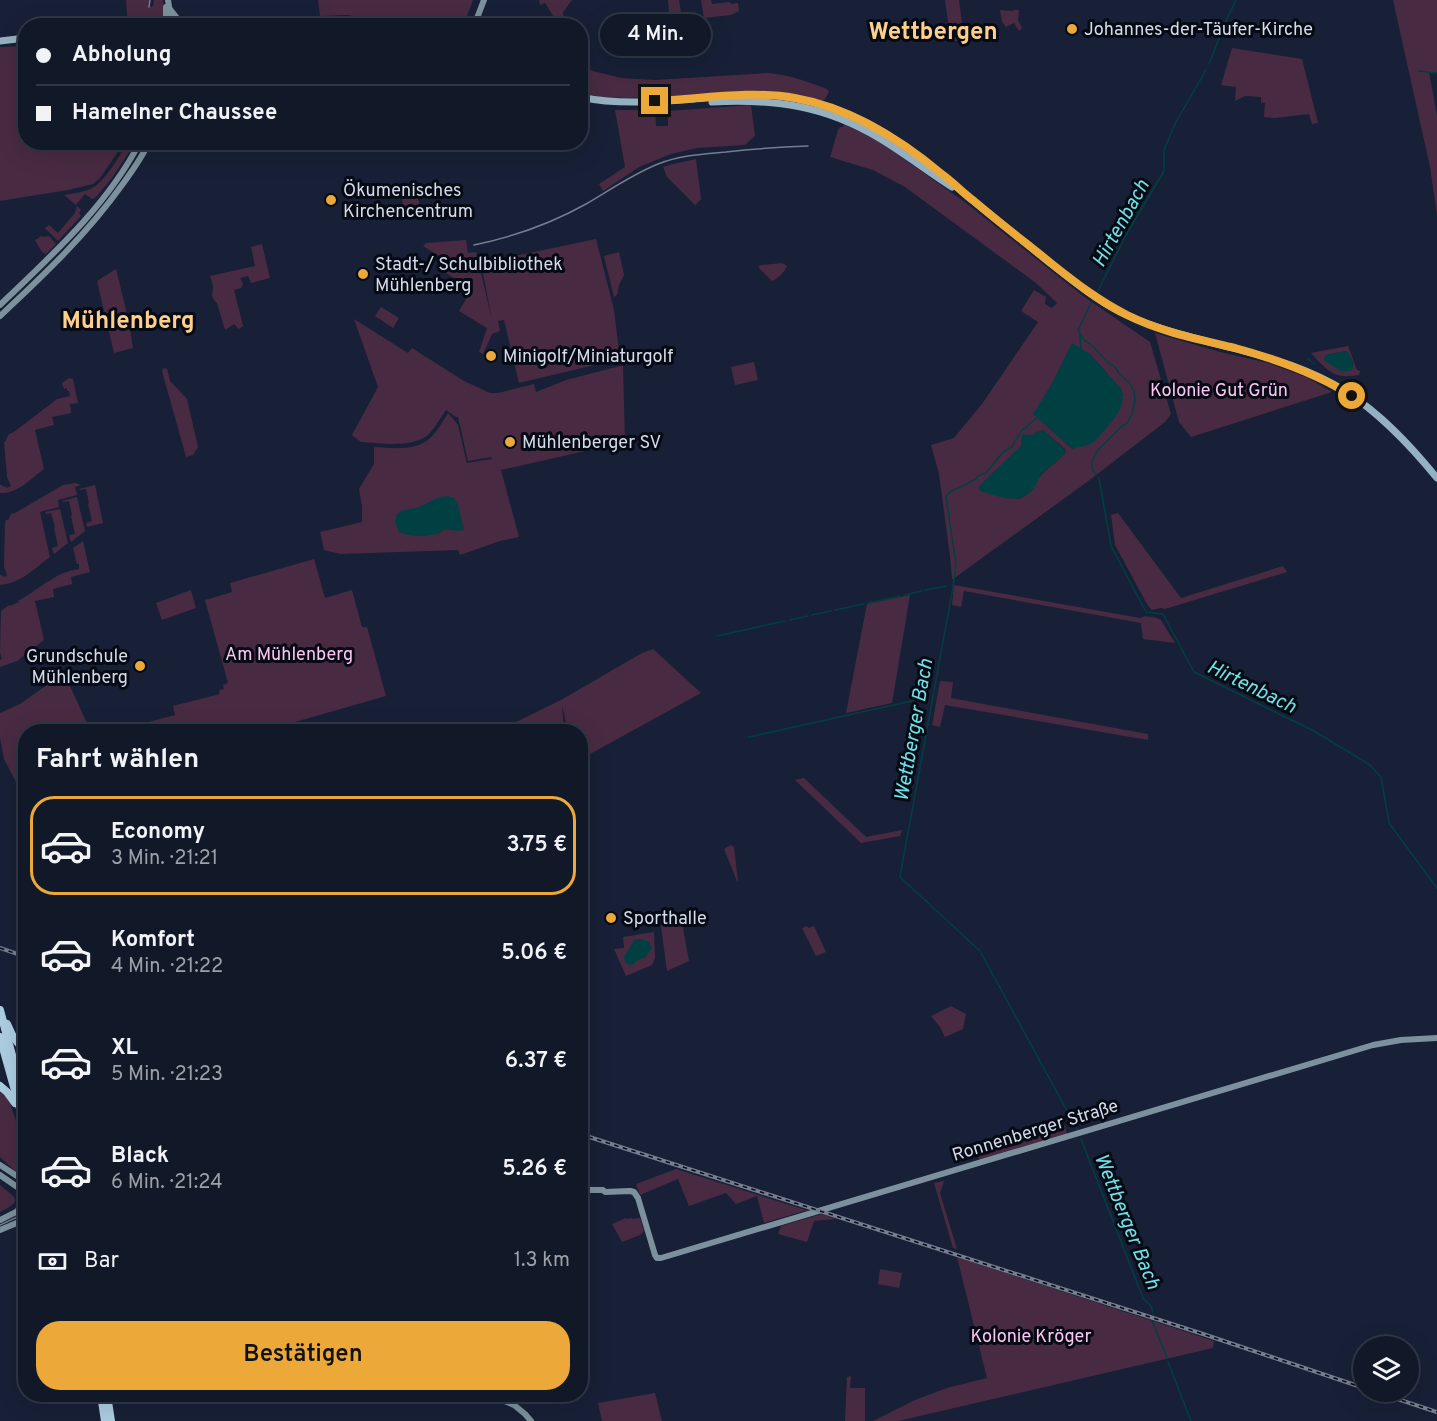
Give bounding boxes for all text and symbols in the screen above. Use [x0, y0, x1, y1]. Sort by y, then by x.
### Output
callout: 4 Min. [600, 14, 710, 56]
district label: Wettbergen [868, 18, 998, 48]
place label: Johannes-der-Täufer-Kirche [1084, 19, 1313, 42]
text: 4 Min. [628, 22, 683, 48]
marker: Johannes-der-Täufer-Kirche [1065, 22, 1079, 36]
text: Abholung [72, 42, 171, 69]
route end [641, 87, 668, 114]
text: Hamelner Chaussee [72, 100, 277, 127]
water label: Hirtenbach [1087, 175, 1157, 272]
place label: Ökumenisches Kirchencentrum [343, 178, 473, 224]
marker: Ökumenisches Kirchencentrum [324, 193, 338, 207]
place label: Stadt-/ Schulbibliothek Mühlenberg [375, 254, 563, 298]
marker: Stadt-/ Schulbibliothek Mühlenberg [356, 267, 370, 281]
district label: Mühlenberg [61, 307, 195, 337]
place label: Minigolf/Miniaturgolf [503, 346, 673, 369]
marker: Minigolf/Miniaturgolf [484, 349, 498, 363]
park label: Kolonie Gut Grün [1150, 380, 1288, 403]
route start [1338, 382, 1365, 409]
place label: Mühlenberger SV [522, 432, 661, 455]
marker: Mühlenberger SV [503, 435, 517, 449]
park label: Am Mühlenberg [225, 644, 353, 667]
place label: Grundschule Mühlenberg [26, 646, 128, 690]
water label: Hirtenbach [1202, 655, 1300, 721]
water label: Wettberger Bach [890, 657, 940, 804]
marker: Grundschule Mühlenberg [133, 659, 147, 673]
text: Fahrt wählen [36, 743, 199, 777]
icon: car [39, 819, 93, 873]
text: Economy [111, 819, 205, 846]
text: 3.75 € [506, 832, 567, 859]
text: 3 Min. · 21:21 [111, 846, 218, 872]
place label: Sporthalle [623, 908, 707, 931]
marker: Sporthalle [604, 911, 618, 925]
icon: car [39, 927, 93, 981]
text: Komfort [111, 927, 195, 954]
text: 5.06 € [501, 940, 567, 967]
text: 4 Min. · 21:22 [111, 954, 223, 980]
icon: car [39, 1035, 93, 1089]
text: XL [111, 1035, 138, 1062]
text: 6.37 € [505, 1048, 567, 1075]
text: 5 Min. · 21:23 [111, 1062, 223, 1088]
street label: Ronnenberger Straße [950, 1095, 1121, 1168]
icon: car [39, 1143, 93, 1197]
text: Black [111, 1143, 169, 1170]
water label: Wettberger Bach [1087, 1150, 1165, 1294]
text: 5.26 € [502, 1156, 567, 1183]
text: 6 Min. · 21:24 [111, 1170, 223, 1196]
icon: cash [36, 1245, 69, 1278]
text: Bar [84, 1248, 119, 1275]
text: 1.3 km [514, 1248, 570, 1274]
button: Bestätigen [36, 1321, 570, 1390]
park label: Kolonie Kröger [971, 1326, 1091, 1349]
map controls [1353, 1336, 1419, 1402]
button: layers [1353, 1336, 1419, 1402]

